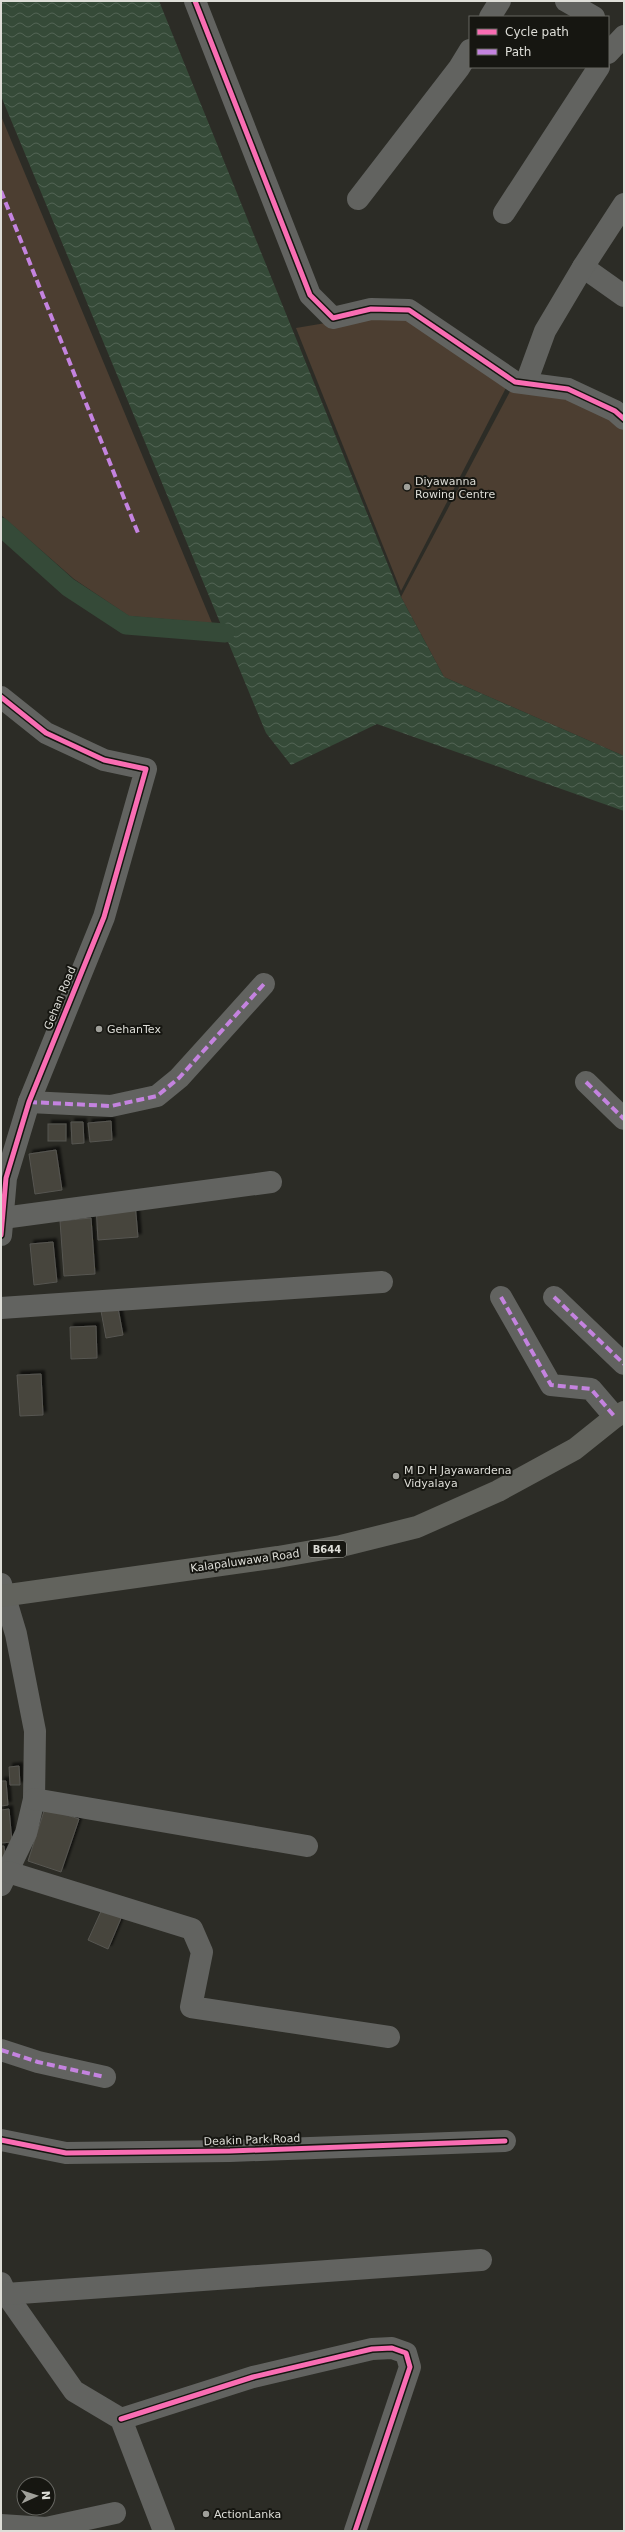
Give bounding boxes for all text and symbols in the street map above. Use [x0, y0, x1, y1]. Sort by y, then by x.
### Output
legend [469, 16, 609, 68]
text: Cycle path [505, 25, 569, 39]
text: Path [505, 45, 531, 59]
place label: Diyawanna Rowing Centre [415, 475, 495, 501]
marker: Diyawanna Rowing Centre [402, 482, 412, 492]
street label: Gehan Road [41, 964, 79, 1032]
place label: GehanTex [107, 1023, 161, 1036]
marker: GehanTex [94, 1024, 104, 1034]
place label: M D H Jayawardena Vidyalaya [404, 1464, 512, 1490]
marker: M D H Jayawardena Vidyalaya [391, 1471, 401, 1481]
road number: B644 [308, 1541, 346, 1557]
street label: Kalapaluwawa Road [190, 1547, 300, 1575]
street label: Deakin Park Road [203, 2132, 301, 2148]
north arrow [16, 2476, 56, 2516]
text: N [39, 2491, 52, 2500]
place label: ActionLanka [214, 2508, 281, 2521]
marker: ActionLanka [201, 2509, 211, 2519]

